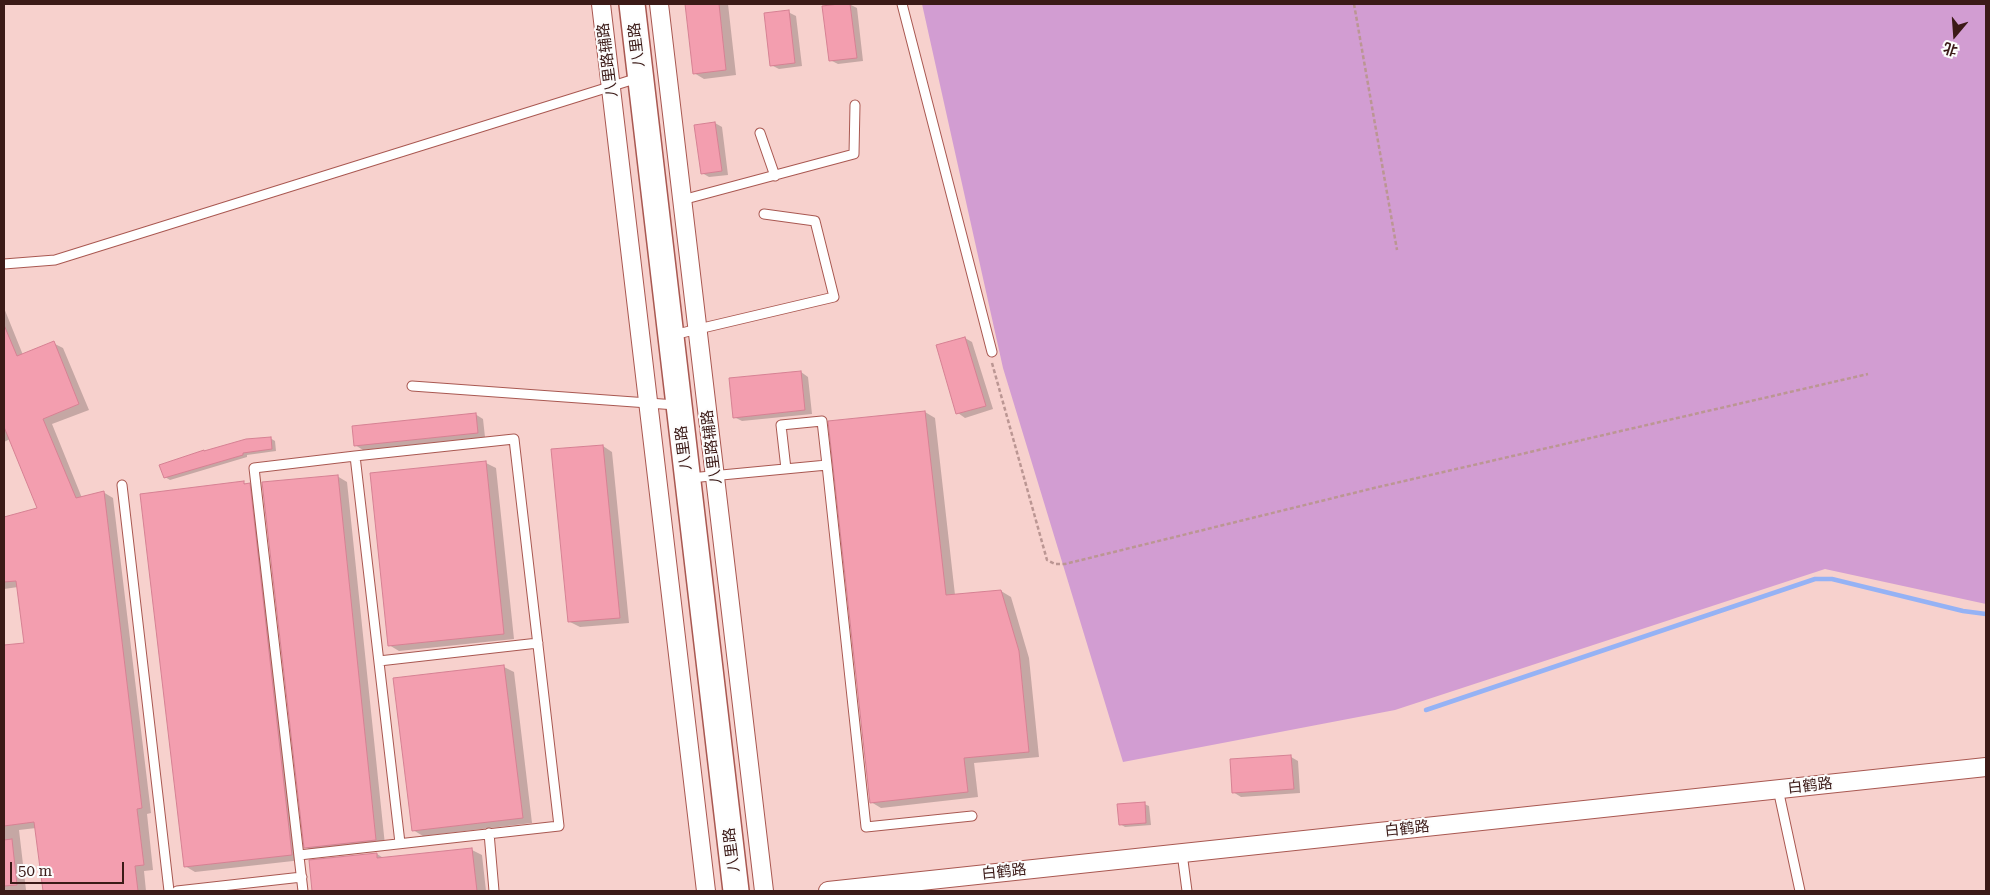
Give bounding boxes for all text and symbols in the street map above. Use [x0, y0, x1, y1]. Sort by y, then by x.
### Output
north arrow [1930, 10, 1980, 60]
street label: 八里路辅路 [594, 22, 622, 98]
street label: 八里路 [625, 22, 649, 68]
text: 北 [1941, 39, 1959, 59]
street label: 八里路辅路 [698, 409, 726, 485]
street label: 八里路 [672, 425, 696, 471]
street label: 白鹤路 [1787, 775, 1833, 797]
street label: 白鹤路 [1384, 818, 1430, 840]
street label: 八里路 [720, 827, 744, 873]
scale bar [12, 852, 126, 884]
street label: 白鹤路 [981, 861, 1027, 883]
text: 50 m [18, 862, 52, 880]

